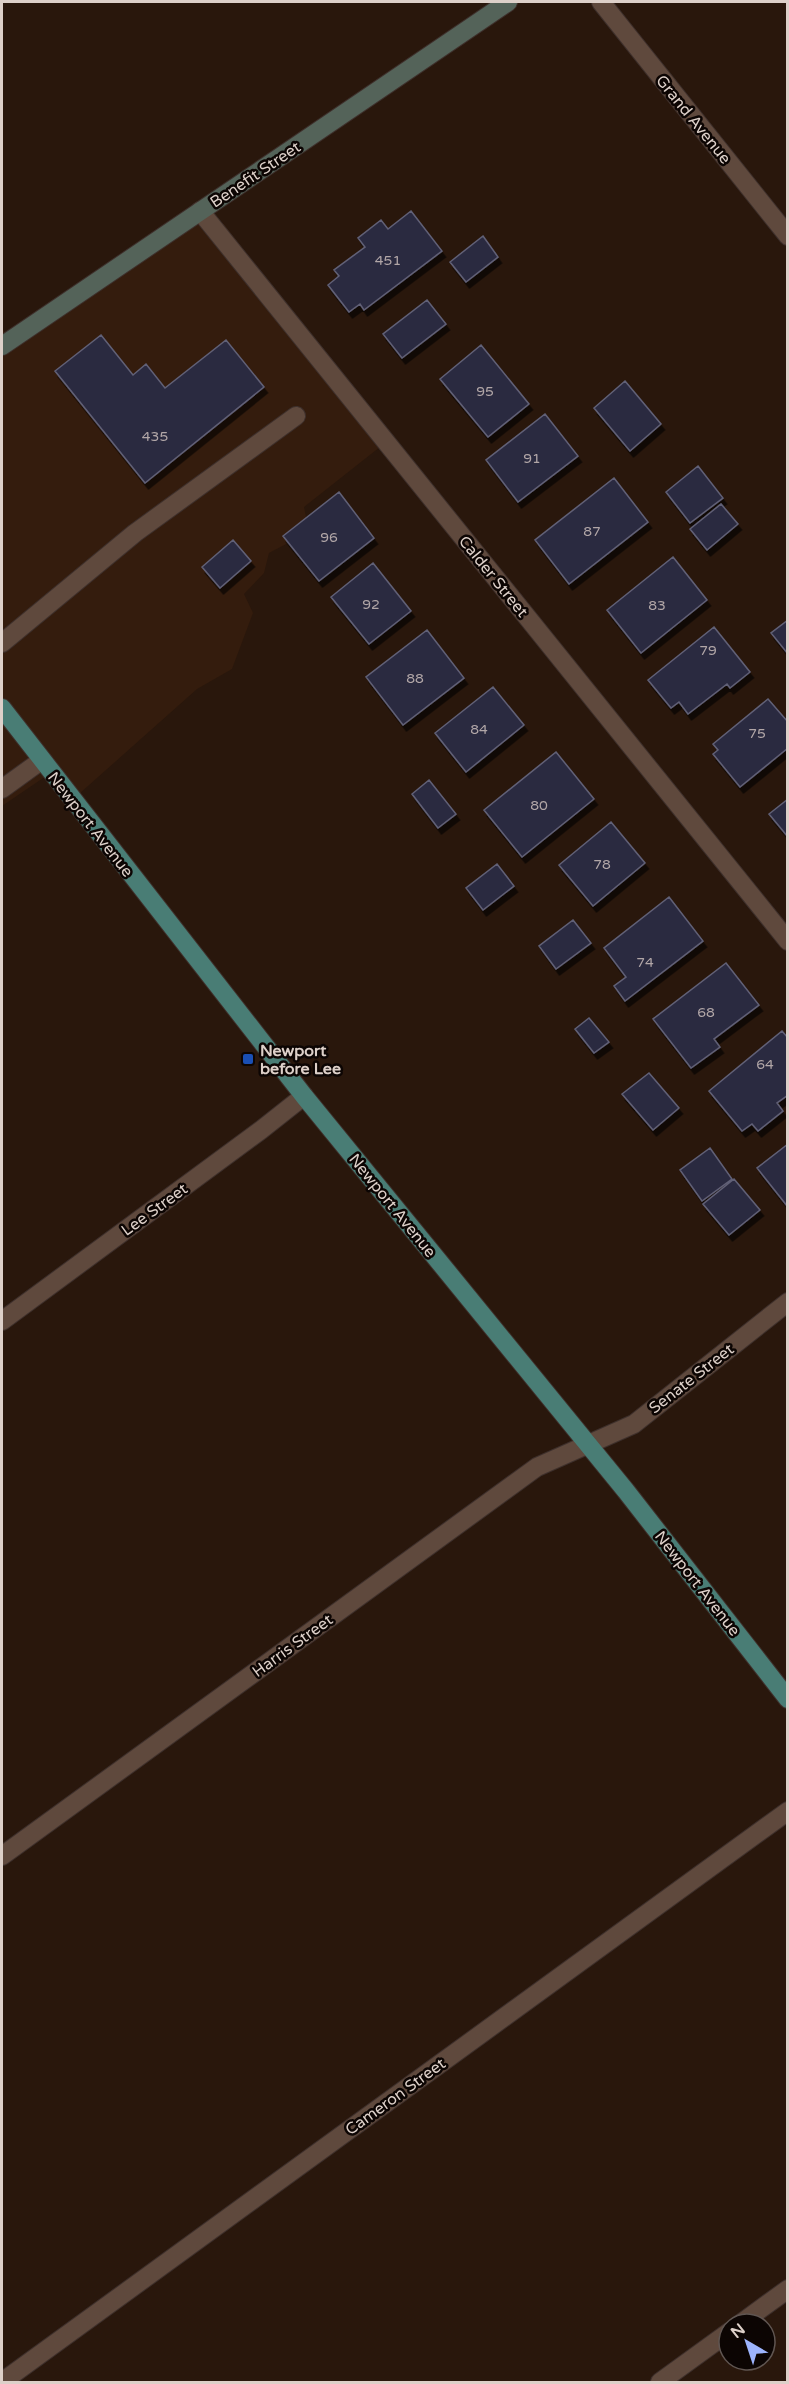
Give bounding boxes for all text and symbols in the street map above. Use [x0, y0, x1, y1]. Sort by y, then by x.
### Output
street label: Grand Avenue [651, 71, 735, 168]
street label: Benefit Street [206, 137, 305, 212]
house number: 451 [375, 252, 401, 269]
house number: 95 [476, 383, 494, 400]
house number: 435 [142, 428, 168, 445]
house number: 91 [523, 450, 541, 467]
house number: 87 [583, 523, 601, 540]
house number: 96 [320, 529, 338, 546]
street label: Calder Street [454, 532, 532, 621]
house number: 92 [362, 596, 380, 613]
house number: 83 [648, 597, 666, 614]
house number: 79 [699, 642, 717, 659]
house number: 88 [406, 670, 424, 687]
house number: 84 [470, 721, 488, 738]
house number: 75 [748, 725, 766, 742]
street label: Newport Avenue [43, 768, 137, 881]
house number: 80 [530, 797, 548, 814]
house number: 78 [593, 856, 611, 873]
house number: 74 [636, 954, 654, 971]
house number: 68 [697, 1004, 715, 1021]
place label: Newport before Lee [260, 1041, 341, 1079]
marker: Newport before Lee [241, 1052, 255, 1066]
house number: 64 [756, 1056, 774, 1073]
street label: Newport Avenue [344, 1150, 440, 1262]
street label: Lee Street [117, 1179, 192, 1241]
street label: Senate Street [645, 1339, 738, 1418]
street label: Newport Avenue [650, 1527, 744, 1640]
street label: Harris Street [248, 1610, 337, 1682]
street label: Cameron Street [342, 2054, 450, 2140]
north arrow [717, 2312, 777, 2372]
text: N [727, 2319, 749, 2343]

